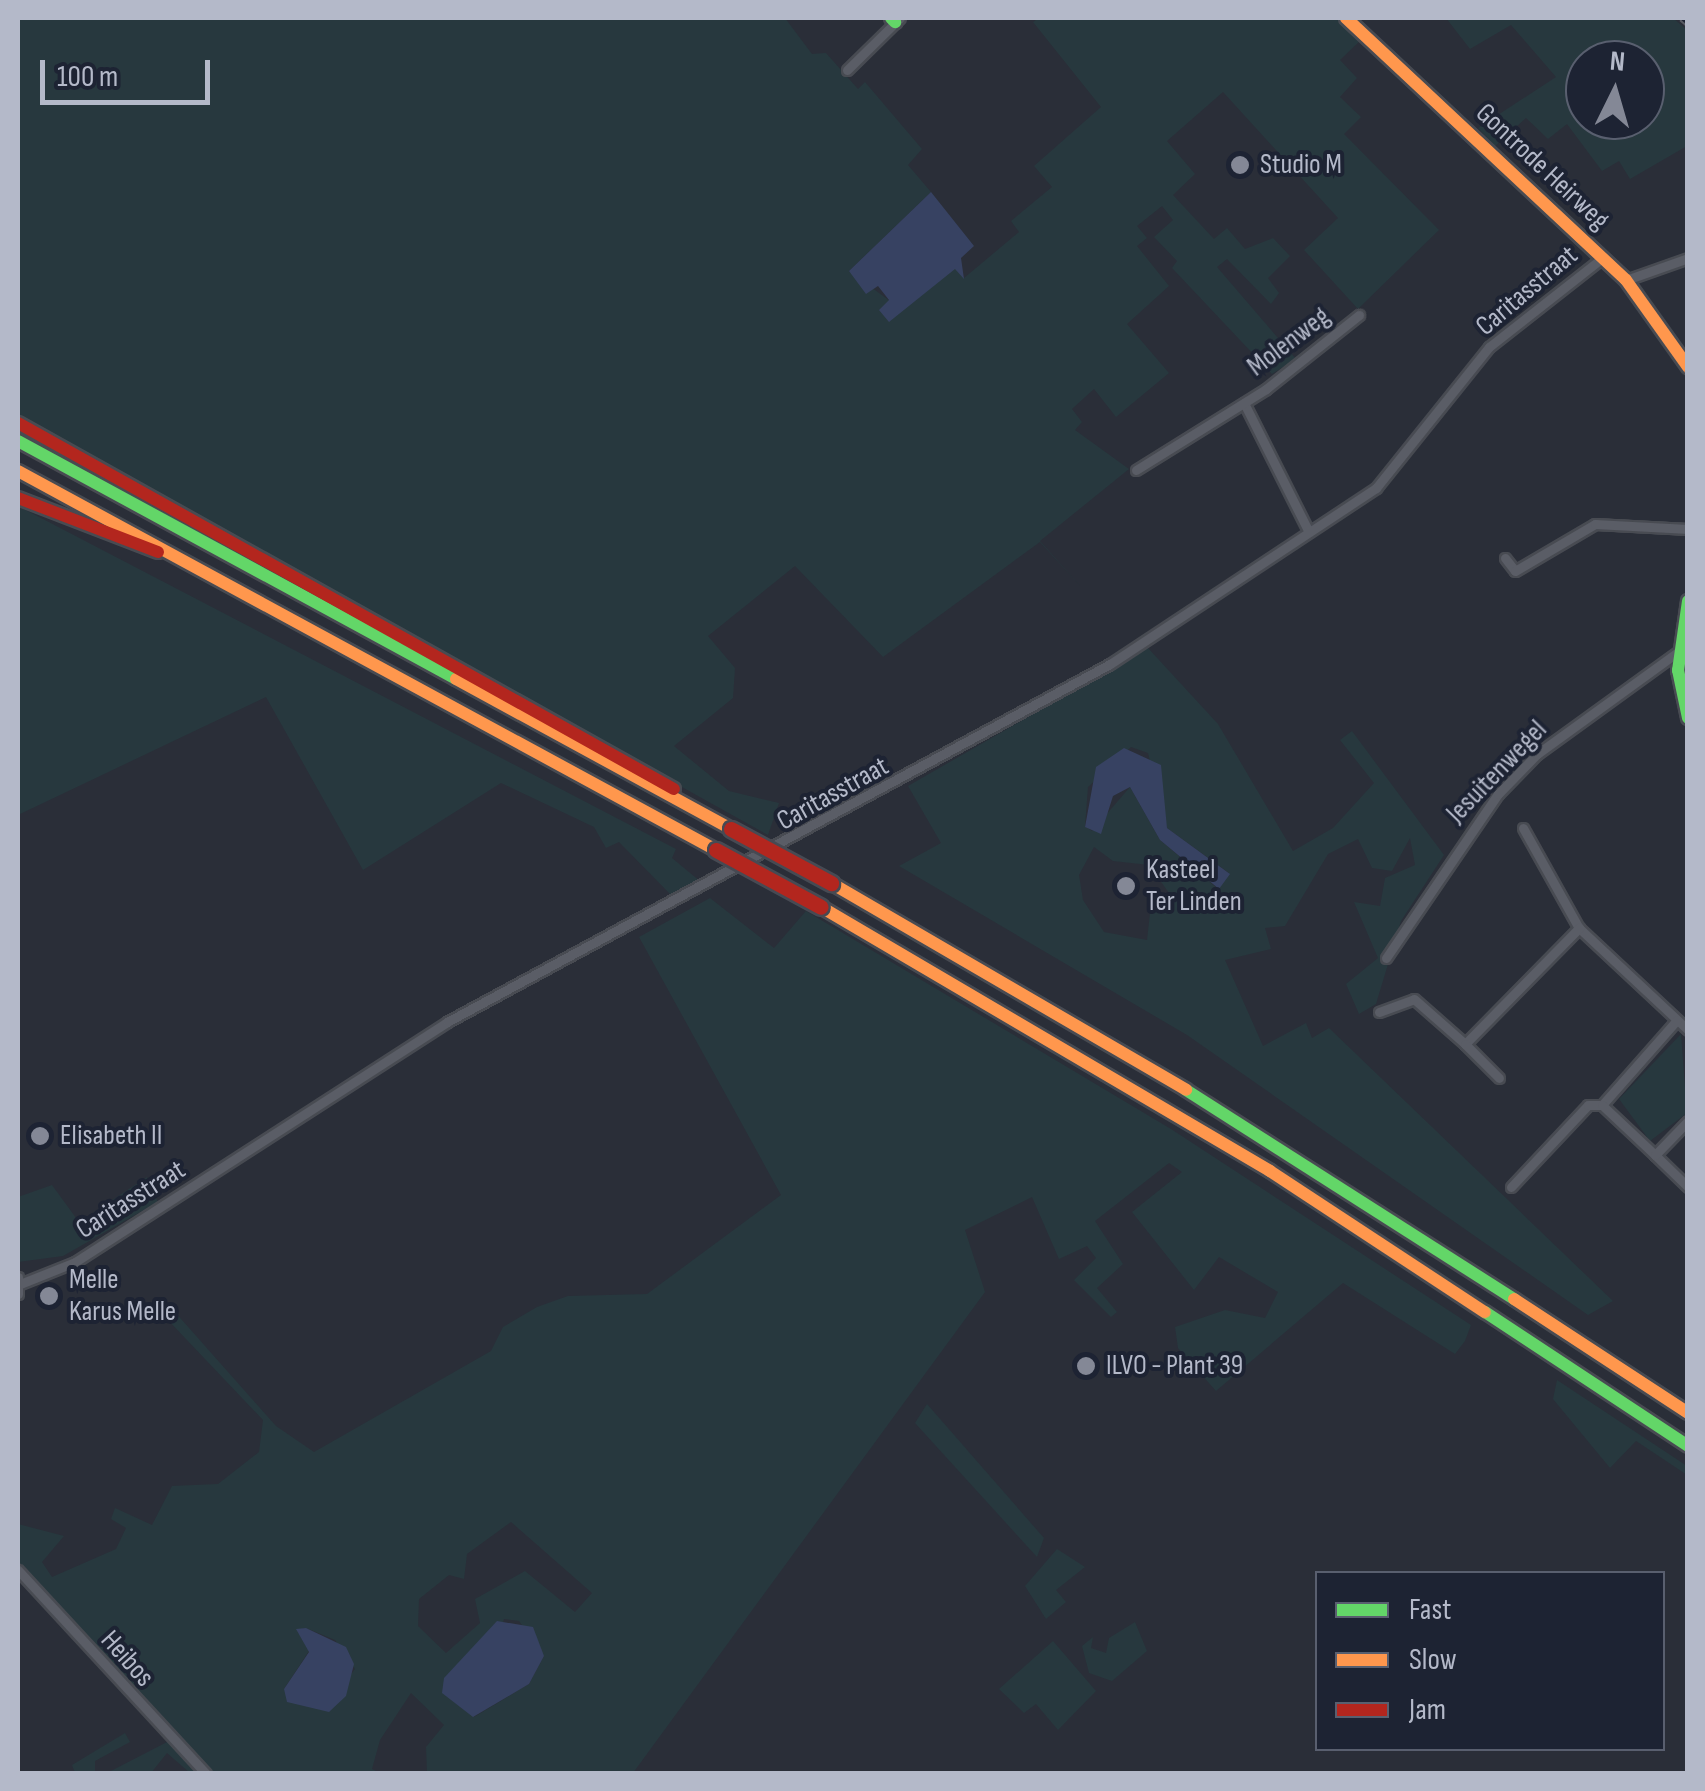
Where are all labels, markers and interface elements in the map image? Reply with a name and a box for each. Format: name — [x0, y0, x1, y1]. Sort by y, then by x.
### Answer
scale bar — [45, 40, 215, 102]
north arrow — [1565, 40, 1665, 140]
text: N — [1609, 45, 1626, 79]
text: 100 m — [57, 59, 118, 95]
street label: Gontrode Heirweg — [1468, 97, 1616, 237]
place label: Studio M — [1260, 148, 1342, 182]
marker: Studio M — [1229, 154, 1251, 176]
street label: Caritasstraat — [1469, 239, 1585, 343]
street label: Molenweg — [1241, 300, 1337, 384]
street label: Jesuitenwegel — [1440, 714, 1554, 830]
street label: Caritasstraat — [771, 750, 895, 838]
place label: Kasteel Ter Linden — [1146, 853, 1242, 919]
marker: Kasteel Ter Linden — [1115, 875, 1137, 897]
place label: Elisabeth II — [60, 1119, 162, 1153]
marker: Elisabeth II — [29, 1125, 51, 1147]
street label: Caritasstraat — [70, 1153, 192, 1247]
place label: Melle Karus Melle — [69, 1263, 176, 1329]
marker: Melle Karus Melle — [38, 1285, 60, 1307]
place label: ILVO - Plant 39 — [1106, 1349, 1243, 1383]
marker: ILVO - Plant 39 — [1075, 1355, 1097, 1377]
legend — [1315, 1571, 1665, 1751]
text: Fast — [1409, 1592, 1451, 1628]
street label: Heibos — [93, 1624, 161, 1694]
text: Slow — [1409, 1642, 1457, 1678]
text: Jam — [1409, 1692, 1446, 1728]

